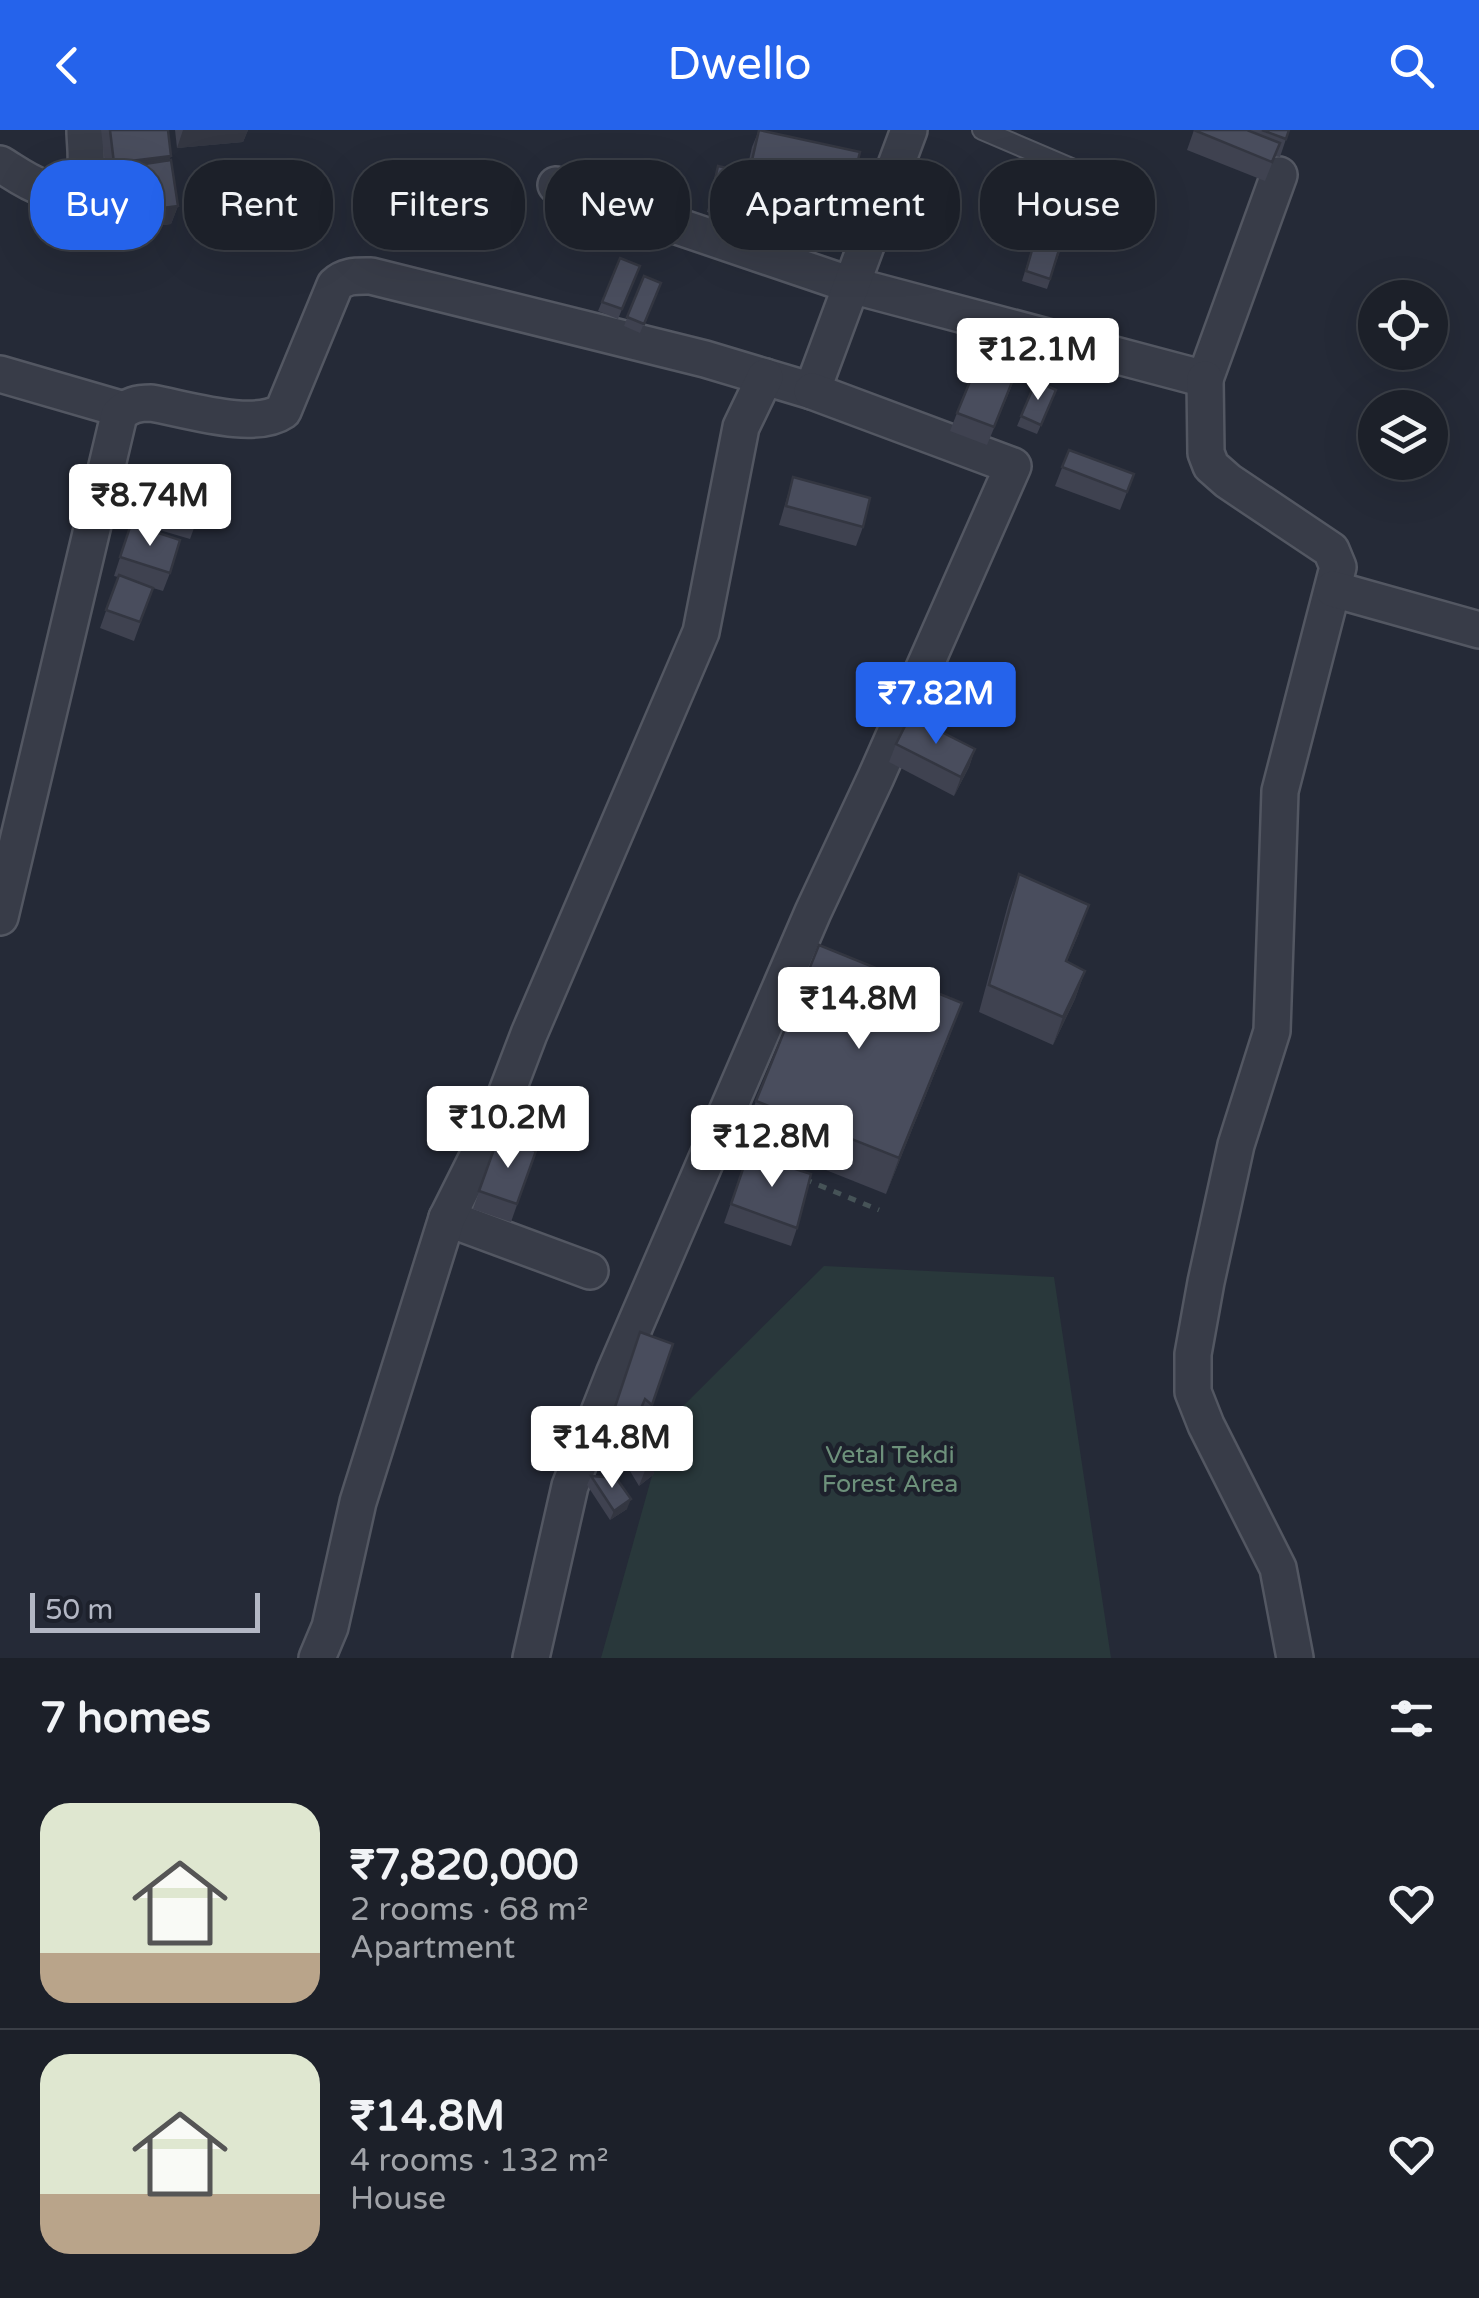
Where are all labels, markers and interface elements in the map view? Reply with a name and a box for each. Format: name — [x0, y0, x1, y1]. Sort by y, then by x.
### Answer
icon: back — [40, 38, 95, 93]
text: Dwello — [667, 38, 812, 92]
icon: search — [1384, 38, 1439, 93]
chip: Buy — [30, 160, 164, 250]
chip: Rent — [184, 160, 333, 250]
chip: Filters — [353, 160, 525, 250]
chip: New — [545, 160, 690, 250]
chip: Apartment — [710, 160, 960, 250]
chip: House — [980, 160, 1155, 250]
map controls — [1358, 280, 1448, 480]
button: locate — [1358, 280, 1448, 370]
pin: ₹12.1M — [957, 318, 1119, 403]
text: ₹12.1M — [979, 331, 1097, 369]
button: layers — [1358, 390, 1448, 480]
pin: ₹8.74M — [69, 464, 231, 549]
text: ₹8.74M — [91, 477, 209, 515]
pin: ₹7.82M — [855, 662, 1017, 747]
text: ₹7.82M — [878, 675, 994, 713]
pin: ₹14.8M — [778, 967, 940, 1052]
text: ₹14.8M — [800, 980, 918, 1018]
pin: ₹10.2M — [427, 1086, 589, 1171]
text: ₹10.2M — [449, 1099, 567, 1137]
pin: ₹12.8M — [691, 1105, 853, 1190]
text: ₹12.8M — [713, 1118, 831, 1156]
pin: ₹14.8M — [531, 1406, 693, 1491]
text: ₹14.8M — [553, 1419, 671, 1457]
park label: Vetal Tekdi Forest Area — [822, 1440, 958, 1499]
scale bar — [30, 1588, 260, 1632]
text: 50 m — [45, 1593, 113, 1627]
icon: filters — [1384, 1691, 1439, 1746]
text: 7 homes — [40, 1693, 211, 1744]
text: ₹7,820,000 — [350, 1840, 579, 1891]
icon: home — [120, 1843, 240, 1963]
icon: heart — [1384, 1876, 1439, 1931]
text: 2 rooms · 68 m² — [350, 1891, 589, 1929]
text: Apartment — [350, 1929, 515, 1967]
text: ₹14.8M — [350, 2091, 505, 2142]
icon: home — [120, 2094, 240, 2214]
icon: heart — [1384, 2127, 1439, 2182]
text: 4 rooms · 132 m² — [350, 2142, 609, 2180]
text: House — [350, 2180, 446, 2218]

